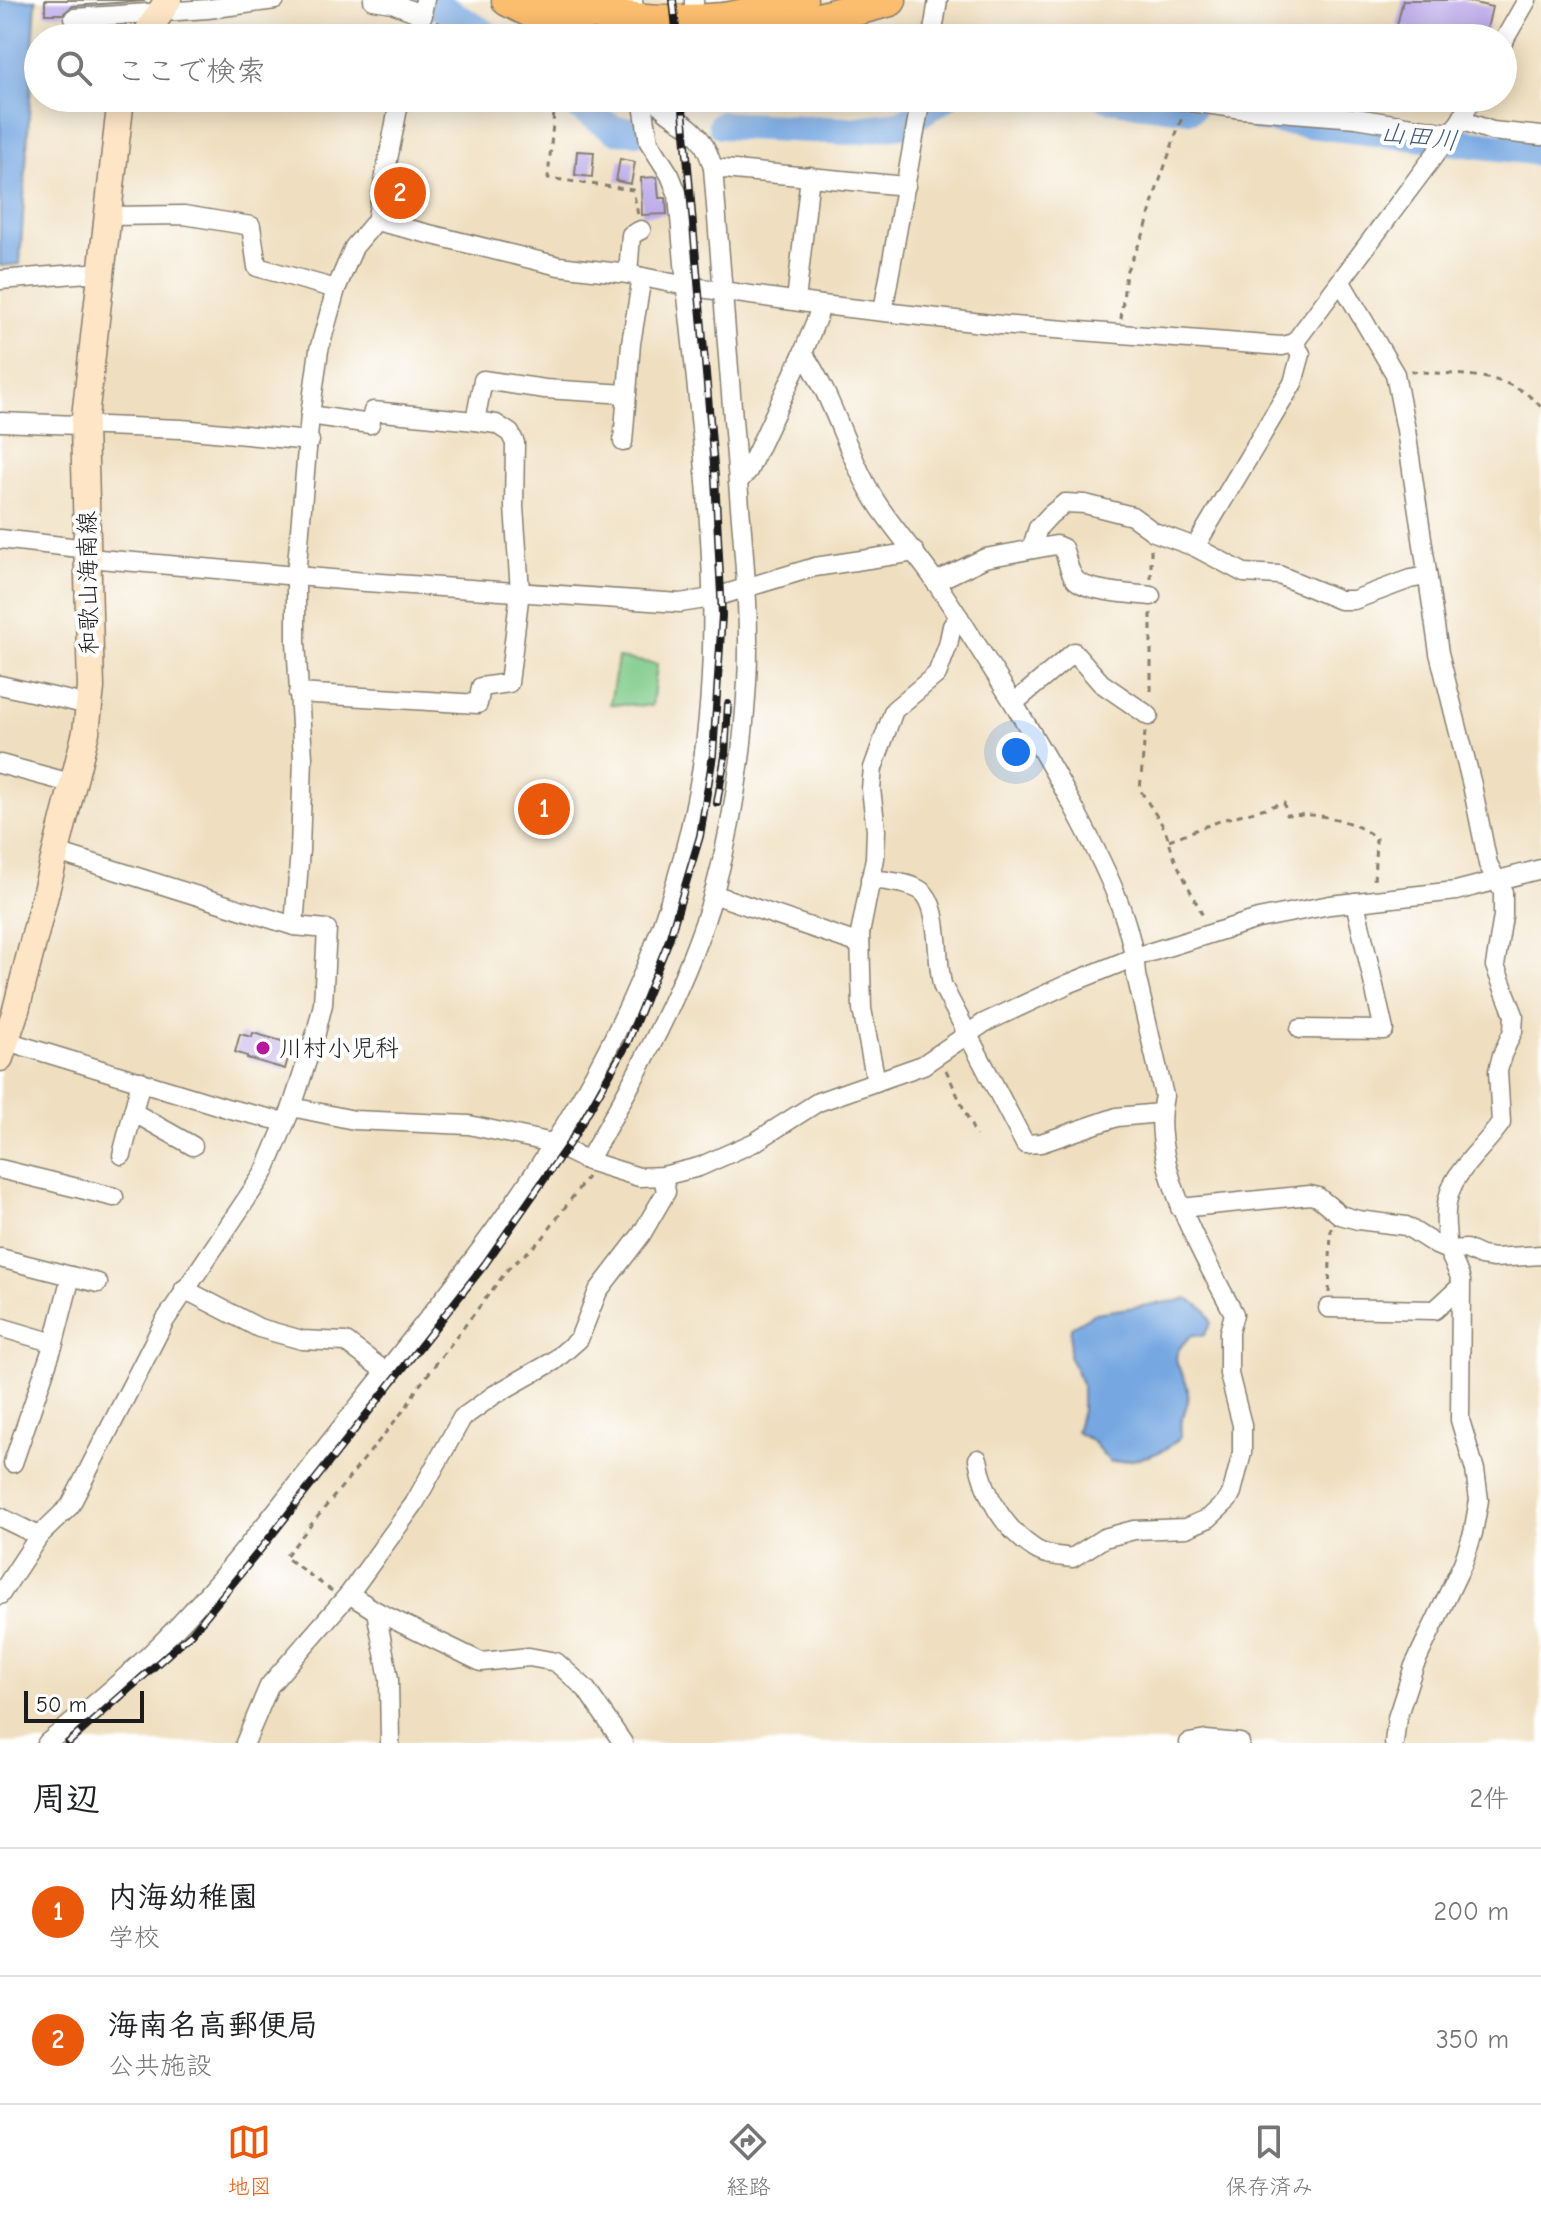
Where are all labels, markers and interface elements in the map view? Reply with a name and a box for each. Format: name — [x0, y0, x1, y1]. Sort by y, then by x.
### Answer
search box — [24, 24, 1517, 112]
icon: search — [52, 46, 96, 90]
text: ここで検索 — [116, 54, 266, 89]
water label: 山田川 — [1378, 117, 1460, 157]
pin: 2 — [374, 163, 426, 223]
street label: 和歌山海南線 — [73, 511, 103, 655]
your location — [996, 732, 1036, 772]
pin: 1 — [518, 779, 570, 839]
place label: 川村小児科 — [279, 1034, 399, 1062]
marker: 川村小児科 — [254, 1039, 272, 1057]
scale bar — [24, 1687, 144, 1723]
text: 50 m — [36, 1692, 87, 1718]
text: 周辺 — [32, 1779, 100, 1819]
text: 2件 — [1469, 1784, 1509, 1814]
text: 内海幼稚園 — [108, 1880, 258, 1915]
text: 1 — [53, 1897, 63, 1927]
text: 200 m — [1434, 1897, 1509, 1927]
text: 学校 — [108, 1923, 160, 1953]
text: 海南名高郵便局 — [108, 2008, 318, 2043]
text: 2 — [52, 2025, 64, 2055]
text: 350 m — [1436, 2025, 1509, 2055]
text: 公共施設 — [108, 2051, 212, 2081]
tab: 地図 — [227, 2120, 272, 2200]
tab: 経路 — [726, 2120, 771, 2200]
tab: 保存済み — [1225, 2120, 1314, 2200]

